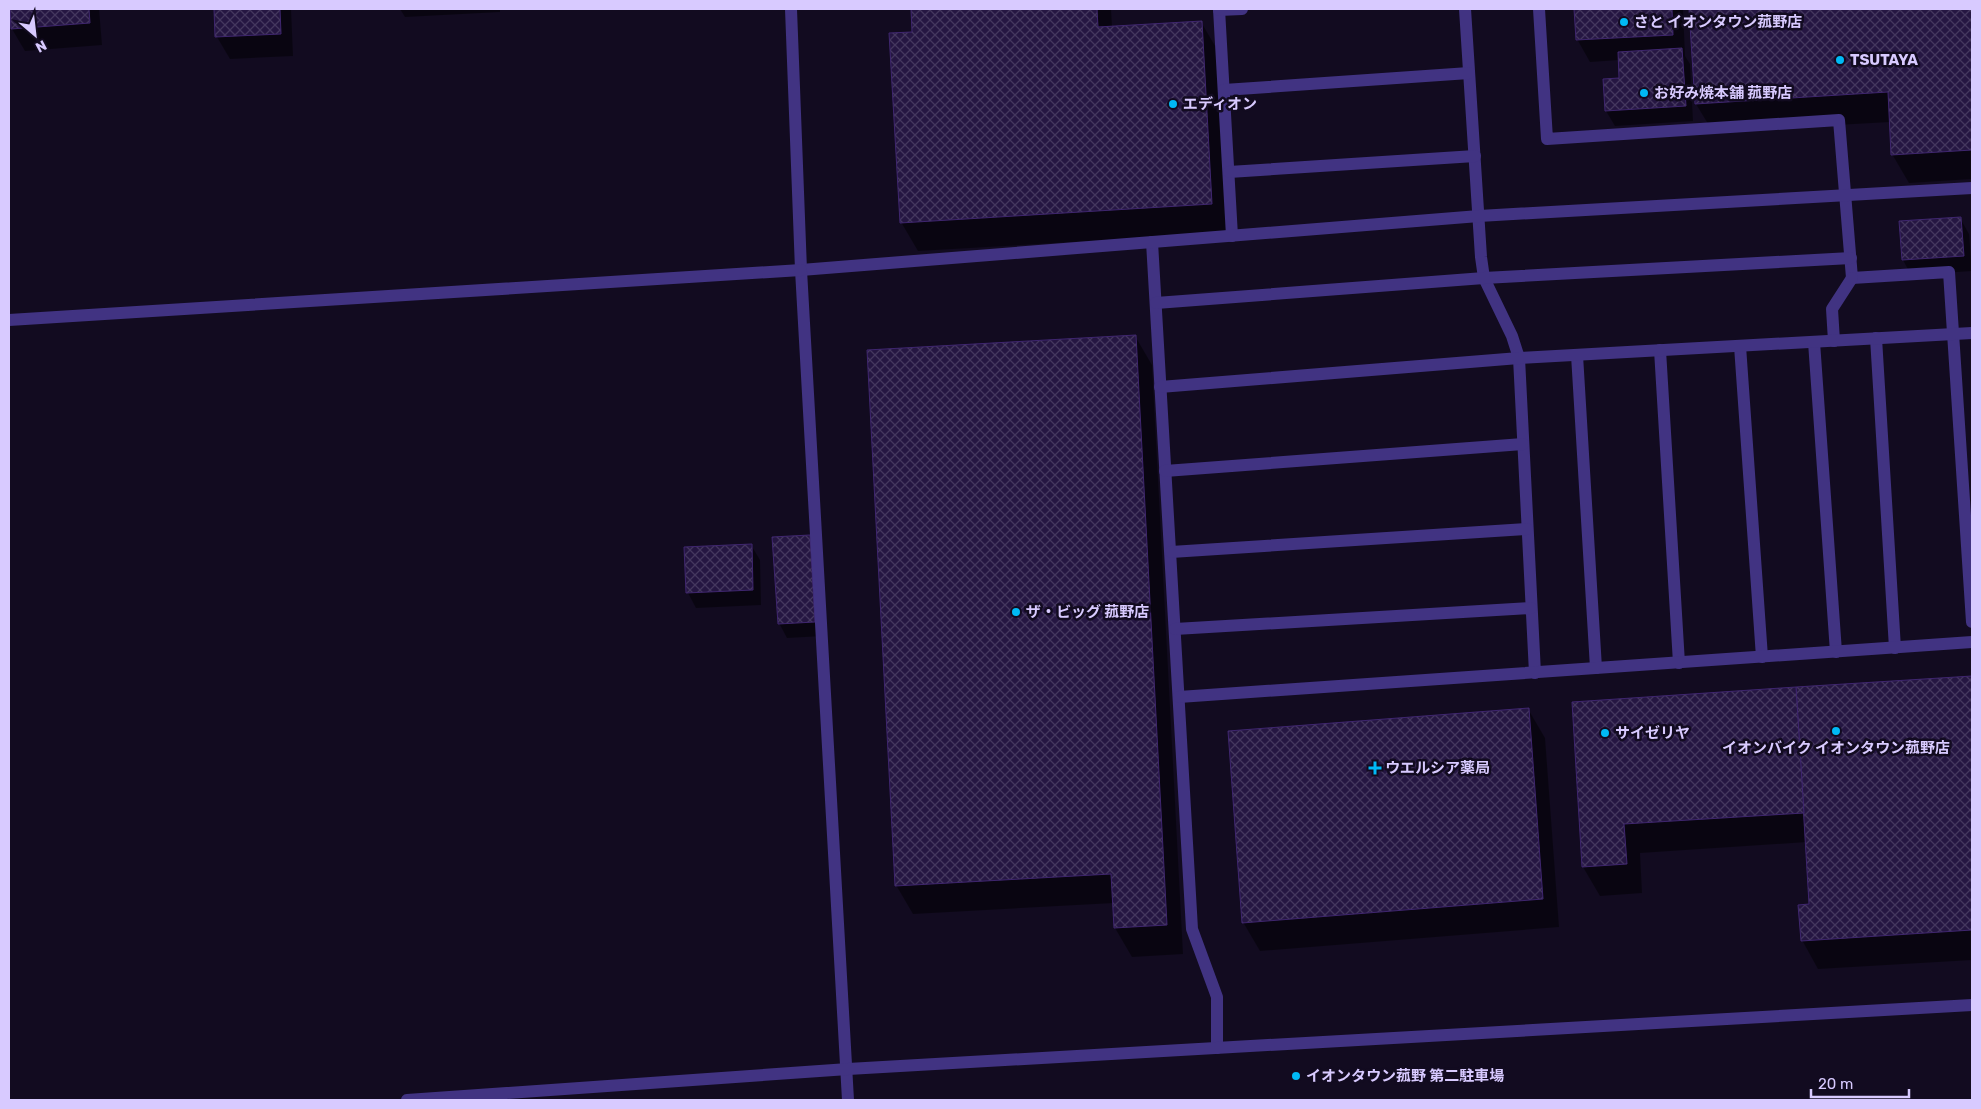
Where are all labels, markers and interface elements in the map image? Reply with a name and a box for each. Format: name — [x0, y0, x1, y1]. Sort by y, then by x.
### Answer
north arrow — [10, 10, 60, 60]
place label: さと イオンタウン菰野店 — [1634, 13, 1802, 31]
marker: さと イオンタウン菰野店 — [1618, 16, 1630, 28]
text: N — [32, 36, 49, 56]
place label: TSUTAYA — [1850, 51, 1918, 69]
marker: TSUTAYA — [1834, 54, 1846, 66]
place label: お好み焼本舗 菰野店 — [1654, 84, 1792, 102]
marker: お好み焼本舗 菰野店 — [1638, 87, 1650, 99]
place label: エディオン — [1183, 95, 1257, 113]
marker: エディオン — [1167, 98, 1179, 110]
place label: ザ・ビッグ 菰野店 — [1026, 603, 1149, 621]
marker: ザ・ビッグ 菰野店 — [1010, 606, 1022, 618]
place label: サイゼリヤ — [1615, 724, 1690, 742]
marker: イオンバイク イオンタウン菰野店 — [1830, 725, 1842, 737]
marker: サイゼリヤ — [1599, 727, 1611, 739]
place label: イオンバイク イオンタウン菰野店 — [1722, 739, 1950, 757]
place label: ウエルシア薬局 — [1385, 759, 1490, 777]
marker: ウエルシア薬局 — [1369, 762, 1381, 774]
scale bar — [1811, 1066, 1908, 1098]
place label: イオンタウン菰野 第二駐車場 — [1306, 1067, 1504, 1085]
marker: イオンタウン菰野 第二駐車場 — [1290, 1070, 1302, 1082]
text: 20 m — [1818, 1075, 1853, 1093]

